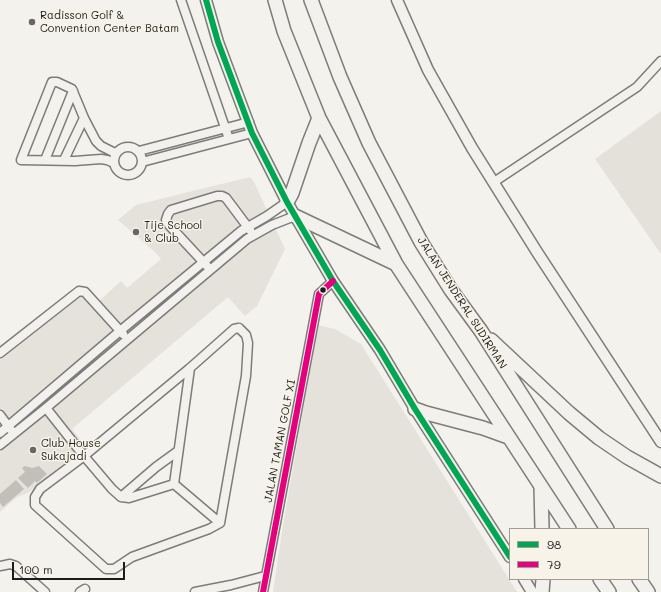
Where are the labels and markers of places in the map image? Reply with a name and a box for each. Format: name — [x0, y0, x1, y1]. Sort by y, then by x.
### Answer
place label: Radisson Golf & Convention Center Batam — [40, 9, 179, 35]
marker: Radisson Golf & Convention Center Batam — [27, 17, 37, 27]
place label: Tije School & Club — [144, 219, 202, 245]
marker: Tije School & Club — [131, 227, 141, 237]
unlabelled marker — [318, 285, 328, 295]
place label: Club House Sukajadi — [41, 437, 101, 463]
marker: Club House Sukajadi — [28, 445, 38, 455]

